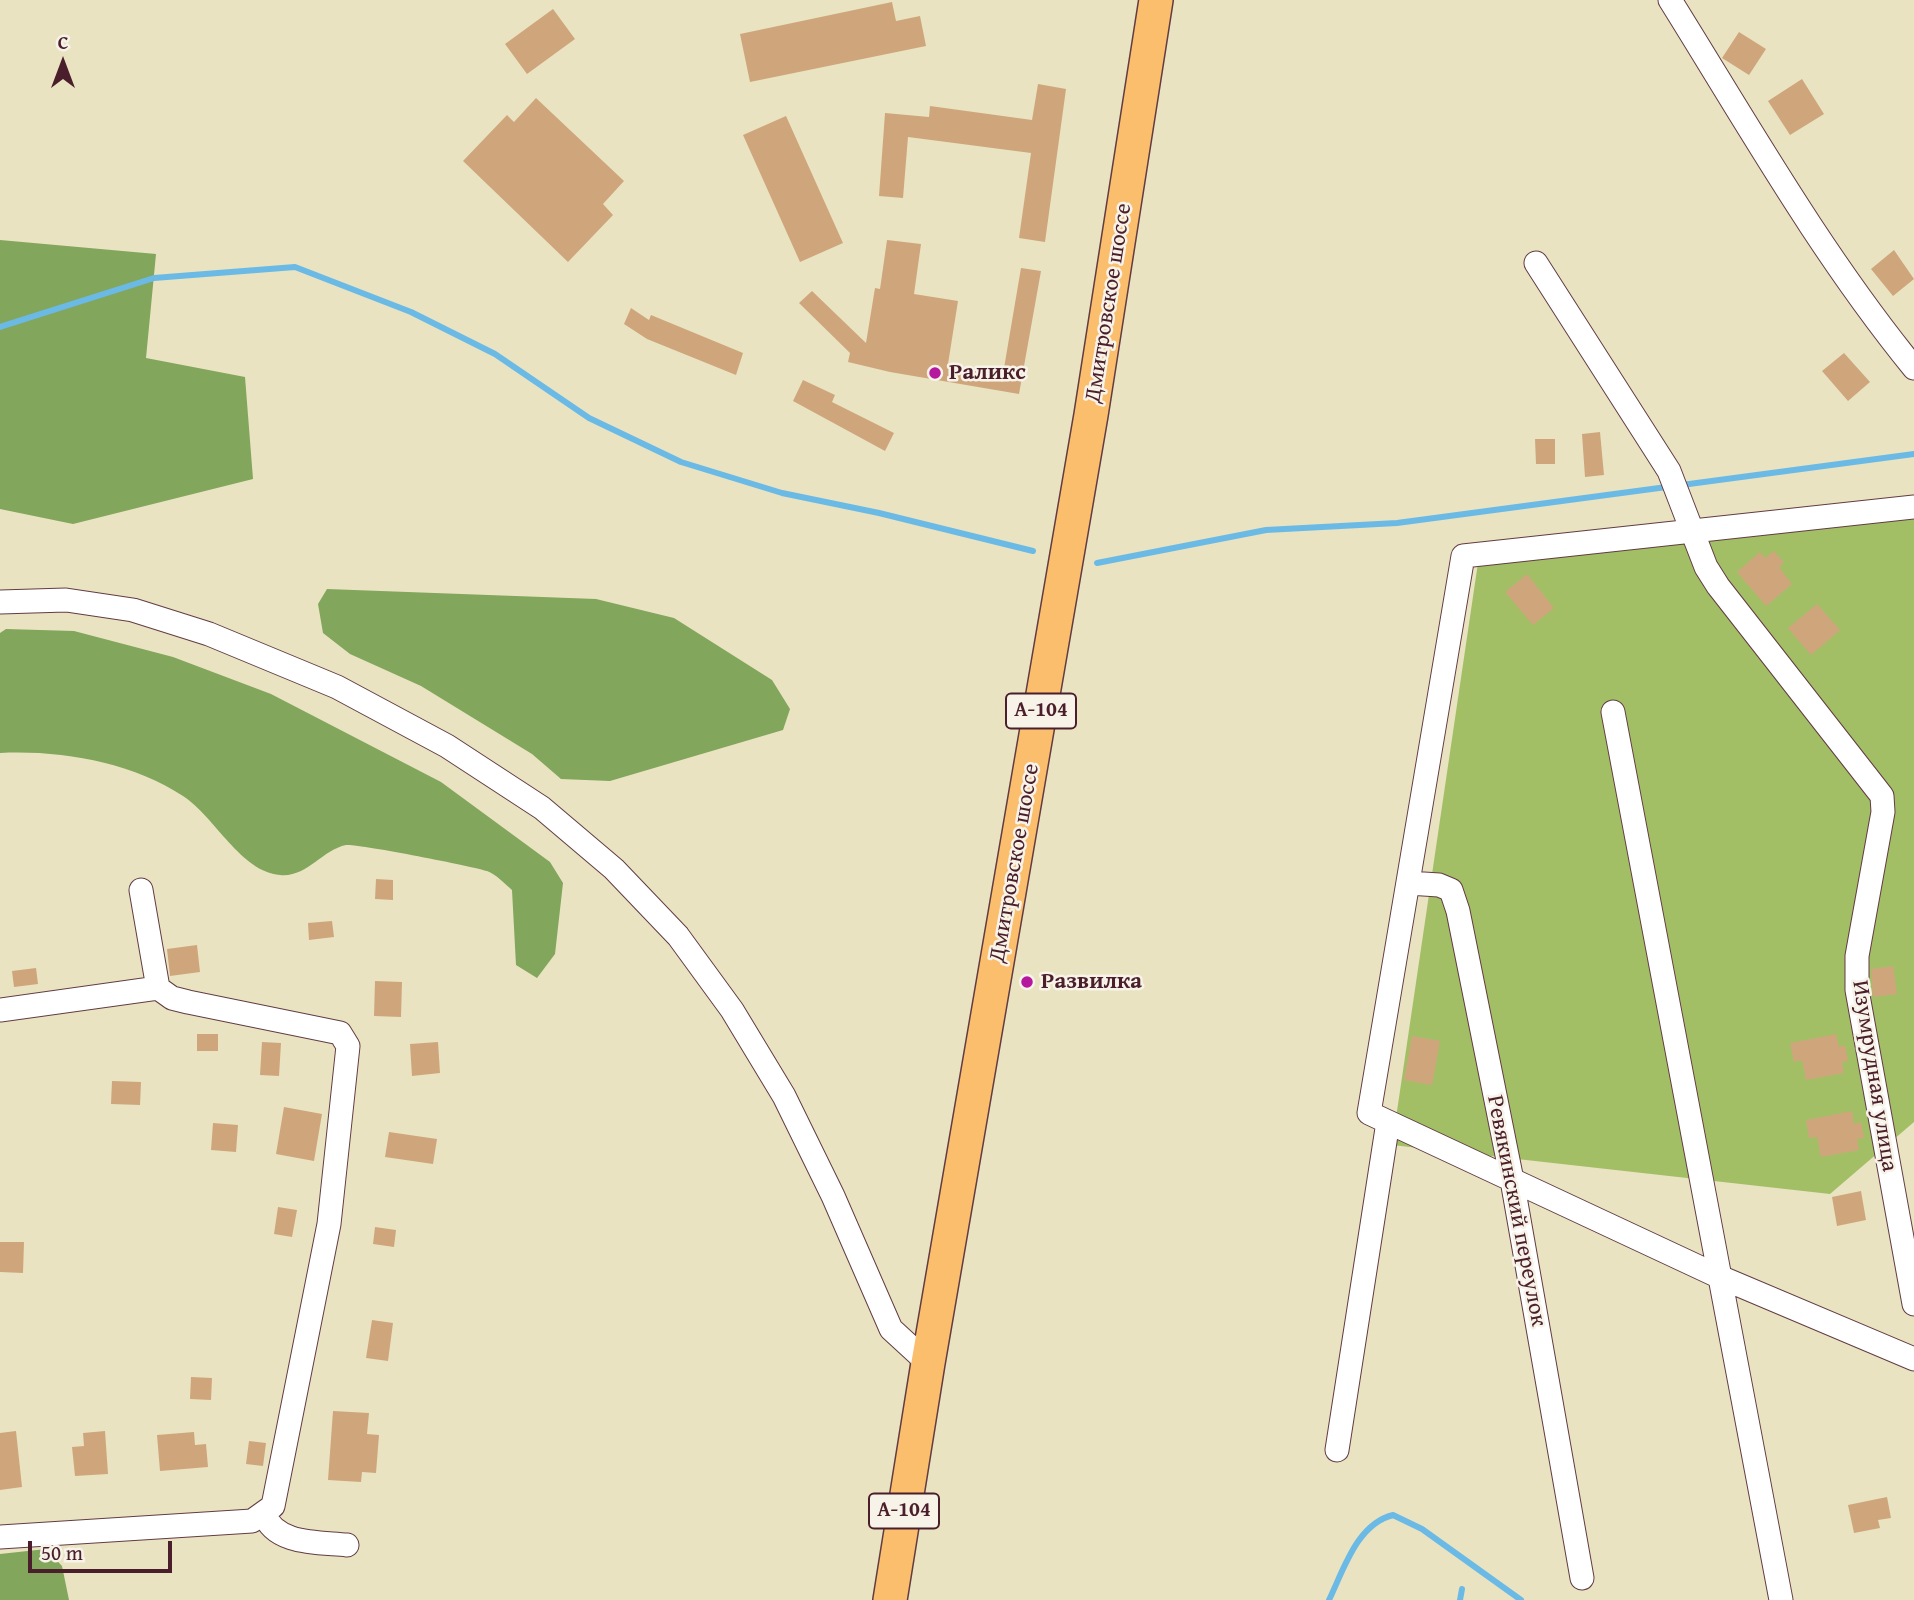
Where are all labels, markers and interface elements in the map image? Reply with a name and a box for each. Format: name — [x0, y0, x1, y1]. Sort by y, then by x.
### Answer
north arrow — [28, 28, 98, 98]
text: С — [58, 28, 68, 56]
street label: Дмитровское шоссе — [1080, 201, 1138, 405]
place label: Раликс — [949, 359, 1026, 387]
marker: Раликс — [927, 365, 943, 381]
road number: А-104 — [1006, 694, 1076, 728]
street label: Дмитровское шоссе — [984, 761, 1046, 965]
place label: Развилка — [1041, 968, 1142, 996]
marker: Развилка — [1019, 974, 1035, 990]
street label: Изумрудная улица — [1845, 978, 1903, 1174]
street label: Ревякинский переулок — [1480, 1093, 1552, 1329]
road number: А-104 — [869, 1494, 939, 1528]
scale bar — [32, 1526, 175, 1570]
text: 50 m — [41, 1537, 83, 1568]

